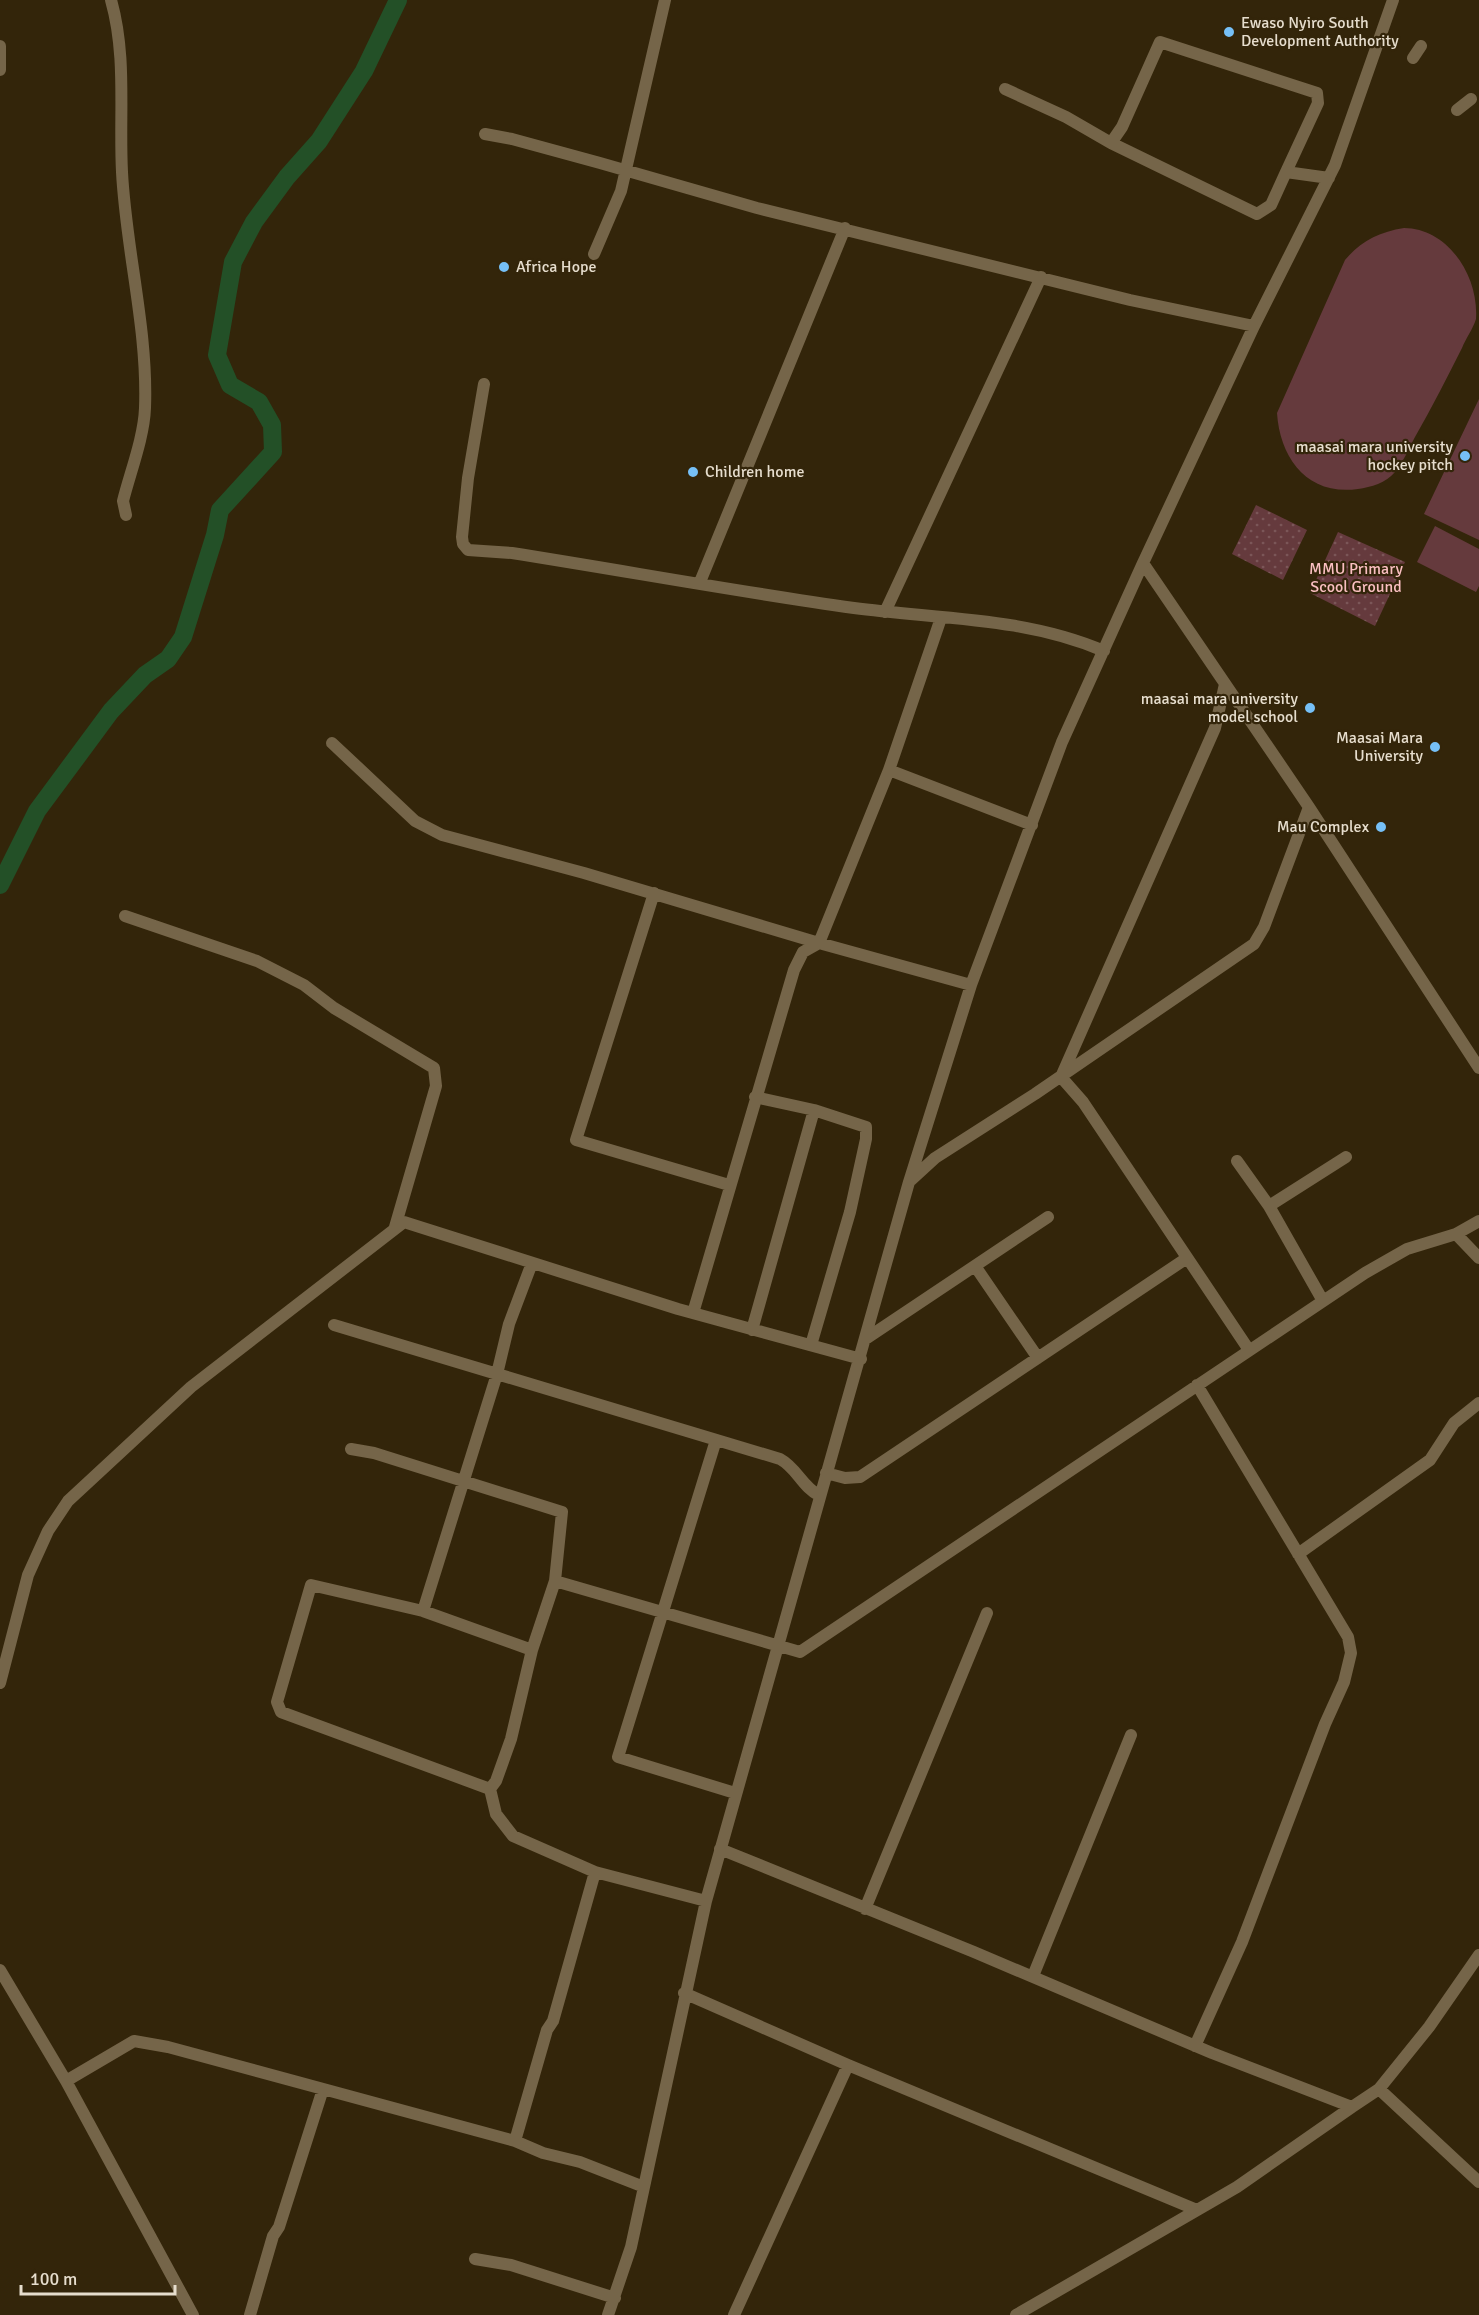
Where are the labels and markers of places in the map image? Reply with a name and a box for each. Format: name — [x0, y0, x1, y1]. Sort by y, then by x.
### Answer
place label: Ewaso Nyiro South Development Authority — [1241, 13, 1399, 51]
marker: Ewaso Nyiro South Development Authority — [1222, 25, 1236, 39]
place label: Africa Hope — [516, 257, 596, 277]
marker: Africa Hope — [497, 260, 511, 274]
place label: maasai mara university hockey pitch — [1296, 437, 1454, 475]
marker: maasai mara university hockey pitch — [1458, 449, 1472, 463]
place label: Children home — [705, 462, 804, 482]
marker: Children home — [686, 465, 700, 479]
place label: maasai mara university model school — [1141, 689, 1299, 727]
marker: maasai mara university model school — [1303, 701, 1317, 715]
place label: Maasai Mara University — [1336, 728, 1424, 766]
marker: Maasai Mara University — [1428, 740, 1442, 754]
place label: Mau Complex — [1277, 817, 1370, 837]
marker: Mau Complex — [1374, 820, 1388, 834]

